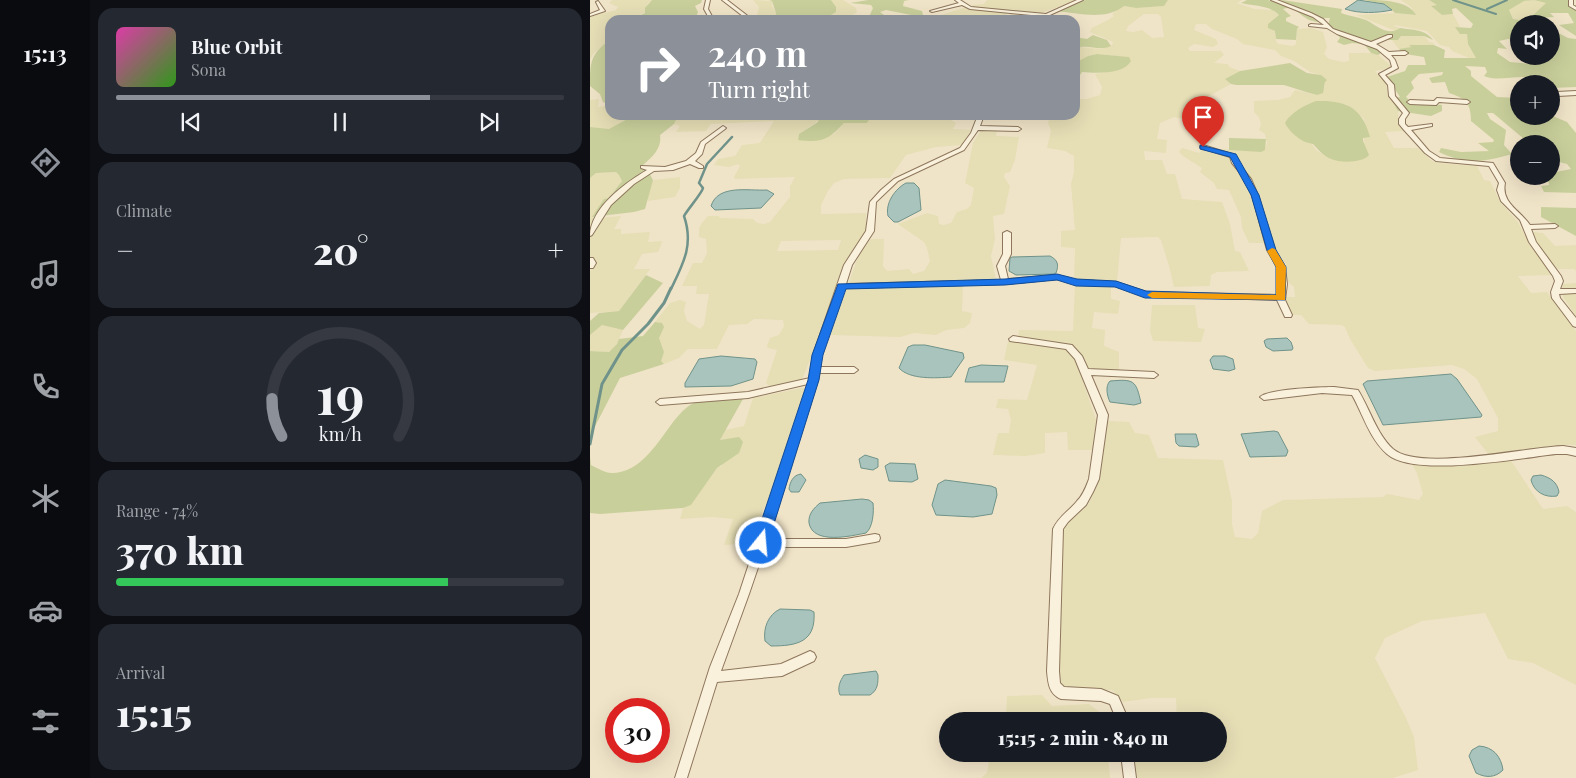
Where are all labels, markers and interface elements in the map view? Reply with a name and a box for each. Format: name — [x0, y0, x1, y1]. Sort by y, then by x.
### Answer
map controls — [1510, 15, 1560, 185]
button: sound — [1510, 15, 1560, 65]
text: 240 m — [708, 29, 807, 76]
text: Blue Orbit — [191, 33, 282, 59]
icon: right — [625, 35, 690, 100]
text: 15:13 — [23, 38, 67, 68]
text: Sona — [191, 59, 226, 80]
text: Turn right — [708, 74, 810, 104]
button: + — [1510, 75, 1560, 125]
pin — [1182, 96, 1224, 147]
icon: arrive — [1189, 103, 1217, 131]
icon: previous — [177, 108, 205, 136]
icon: pause — [326, 108, 354, 136]
icon: next — [475, 108, 503, 136]
button: − — [1510, 135, 1560, 185]
icon: directions — [28, 145, 63, 180]
text: Climate — [116, 200, 172, 221]
text: 20° — [313, 224, 369, 275]
text: − — [116, 231, 134, 268]
text: + — [548, 231, 564, 268]
icon: music — [28, 257, 63, 292]
text: 19 — [316, 359, 364, 428]
icon: phone — [28, 369, 63, 404]
text: km/h — [319, 422, 362, 445]
icon: climate — [28, 481, 63, 516]
text: Range · 74% — [116, 500, 198, 521]
position arrow — [734, 516, 786, 568]
text: 370 km — [116, 524, 244, 575]
icon: car — [28, 593, 63, 628]
text: Arrival — [116, 662, 165, 683]
text: 15:15 — [116, 686, 192, 737]
speed limit sign: 30 — [605, 698, 670, 763]
icon: filters — [28, 704, 63, 739]
text: 15:15 · 2 min · 840 m — [998, 724, 1168, 750]

